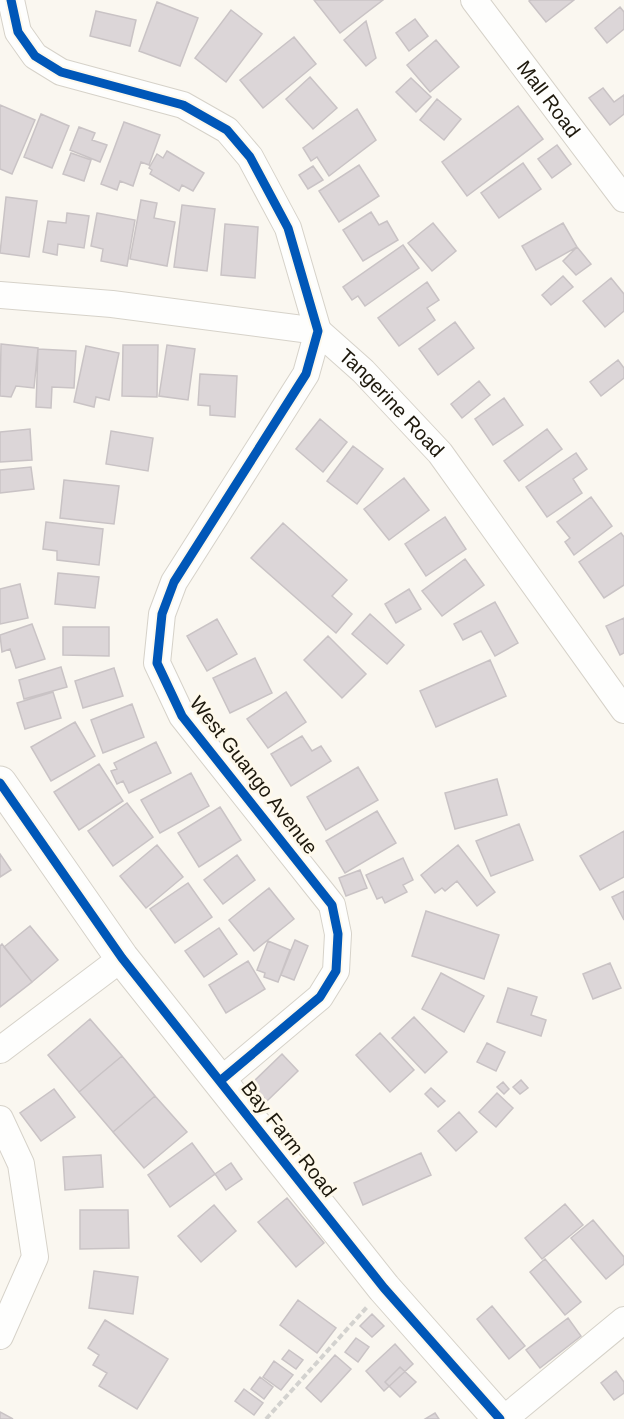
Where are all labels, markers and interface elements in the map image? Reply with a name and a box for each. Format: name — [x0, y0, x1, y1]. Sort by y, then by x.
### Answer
street label: Mall Road — [513, 56, 585, 142]
street label: Tangerine Road — [335, 344, 449, 461]
street label: West Guango Avenue — [186, 692, 322, 858]
street label: Bay Farm Road — [237, 1077, 341, 1201]

